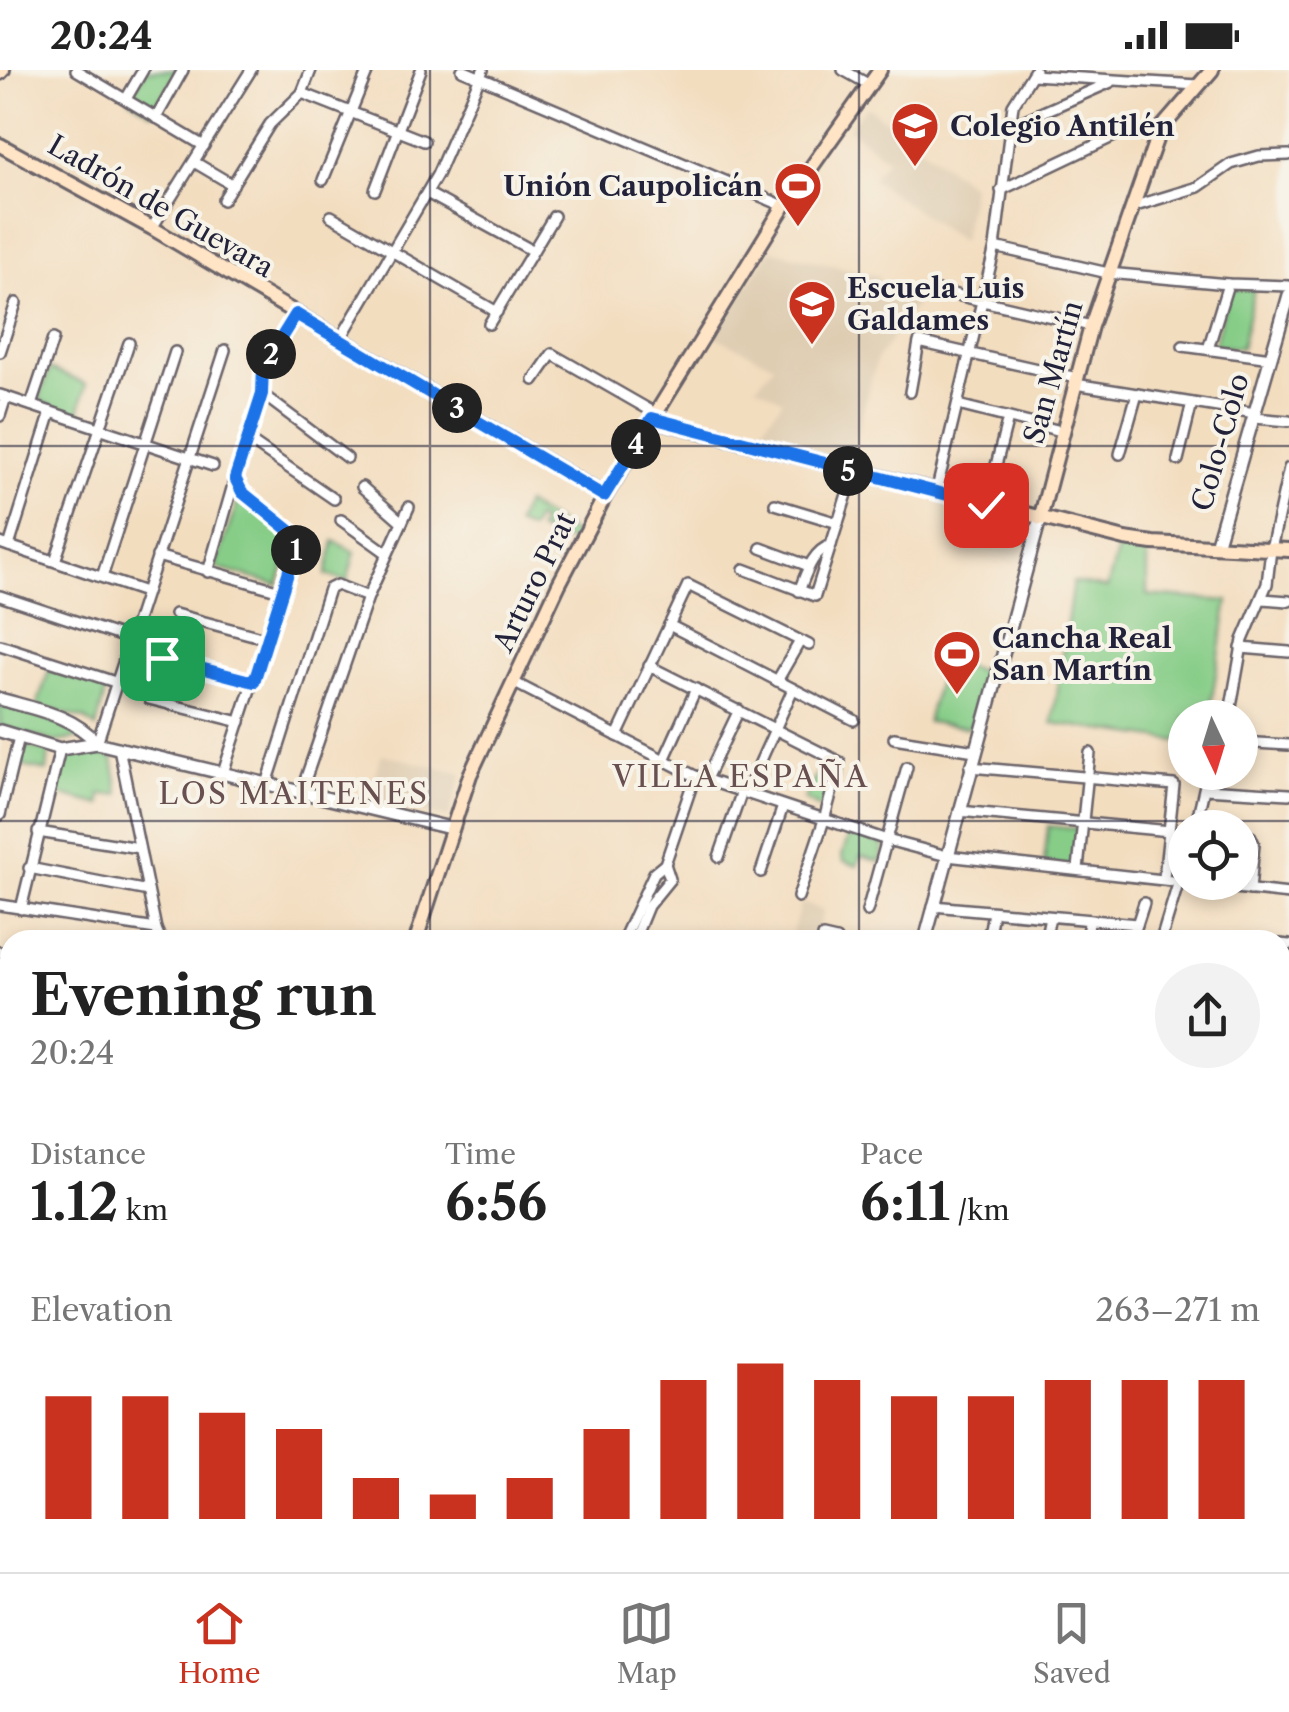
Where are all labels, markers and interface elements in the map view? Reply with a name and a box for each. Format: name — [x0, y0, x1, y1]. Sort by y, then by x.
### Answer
text: 20:24 — [50, 12, 153, 59]
school or university icon: Colegio Antilén — [889, 100, 941, 168]
place label: Colegio Antilén — [950, 109, 1175, 143]
street label: Ladrón de Guevara — [42, 128, 280, 284]
sports icon: Unión Caupolicán — [772, 160, 824, 228]
place label: Unión Caupolicán — [503, 169, 763, 203]
place label: Escuela Luis Galdames — [847, 271, 1025, 337]
school or university icon: Escuela Luis Galdames — [786, 278, 838, 346]
street label: San Martín — [1016, 297, 1090, 447]
pin: 2 — [246, 329, 296, 379]
text: 2 — [263, 337, 279, 371]
street label: Colo-Colo — [1184, 369, 1256, 515]
pin: 3 — [432, 383, 482, 433]
text: 3 — [449, 391, 465, 425]
pin: 4 — [611, 419, 661, 469]
text: 4 — [628, 427, 644, 461]
pin: 5 — [823, 446, 873, 496]
text: 5 — [840, 454, 856, 488]
pin — [944, 463, 1029, 548]
icon: check — [959, 478, 1014, 533]
street label: Arturo Prat — [485, 507, 582, 658]
pin: 1 — [271, 525, 321, 575]
text: 1 — [290, 533, 302, 567]
pin — [120, 616, 205, 701]
place label: Cancha Real San Martín — [992, 621, 1172, 687]
sports icon: Cancha Real San Martín — [931, 628, 983, 696]
icon: arrive — [135, 631, 190, 686]
north arrow — [1168, 700, 1258, 790]
map controls — [1168, 700, 1258, 900]
district label: VILLA ESPAÑA — [611, 758, 870, 795]
district label: LOS MAITENES — [159, 775, 429, 812]
button: locate — [1168, 810, 1258, 900]
text: Evening run — [30, 962, 377, 1029]
button: share — [1155, 963, 1260, 1068]
text: 20:24 — [30, 1033, 115, 1072]
text: Distance — [30, 1137, 146, 1171]
text: Time — [445, 1137, 516, 1171]
text: Pace — [860, 1137, 923, 1171]
text: 1.12 — [30, 1171, 118, 1233]
text: 6:56 — [445, 1171, 547, 1233]
text: 6:11 — [860, 1171, 950, 1233]
text: km — [118, 1193, 168, 1227]
text: /km — [950, 1193, 1010, 1227]
text: Elevation — [30, 1290, 173, 1329]
text: 263–271 m — [1096, 1290, 1260, 1329]
tab: Home — [178, 1596, 260, 1690]
tab: Map — [617, 1596, 677, 1690]
tab: Saved — [1033, 1596, 1111, 1690]

